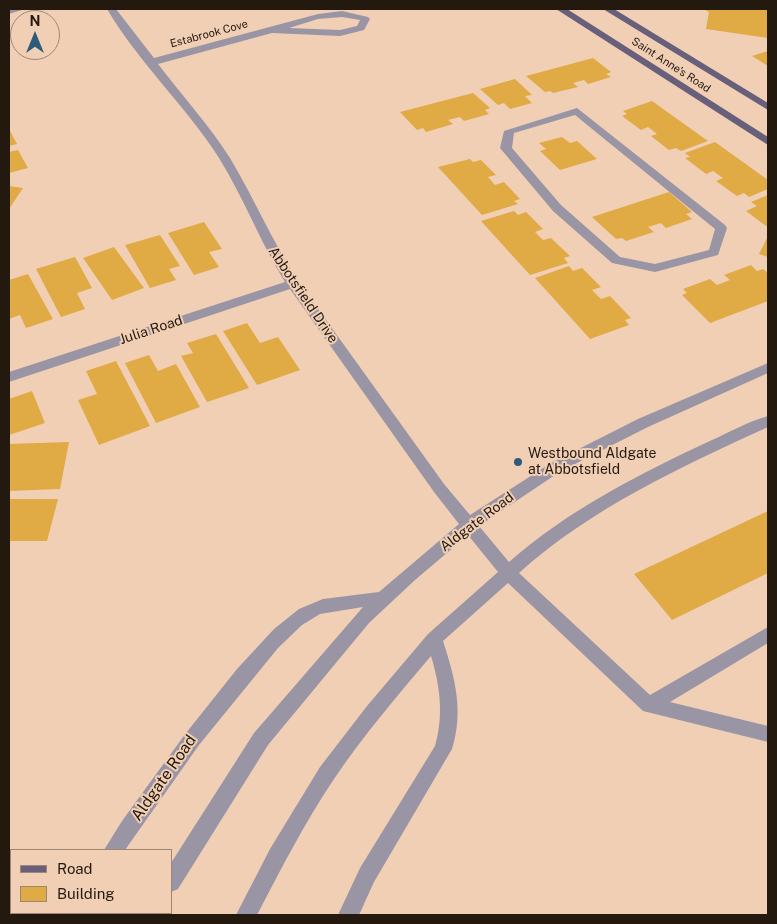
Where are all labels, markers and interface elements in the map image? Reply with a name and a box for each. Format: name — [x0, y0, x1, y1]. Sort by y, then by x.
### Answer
north arrow — [10, 10, 60, 60]
text: N — [30, 13, 40, 29]
street label: Estabrook Cove — [169, 17, 249, 51]
street label: Saint Anne's Road — [629, 35, 713, 95]
street label: Abbotsfield Drive — [265, 244, 341, 346]
street label: Julia Road — [117, 312, 185, 348]
place label: Westbound Aldgate at Abbotsfield — [528, 446, 657, 478]
marker: Westbound Aldgate at Abbotsfield — [512, 456, 524, 468]
street label: Aldgate Road — [437, 489, 517, 555]
street label: Aldgate Road — [127, 731, 201, 825]
legend — [10, 849, 172, 914]
text: Road — [57, 860, 93, 877]
text: Building — [57, 885, 115, 902]

